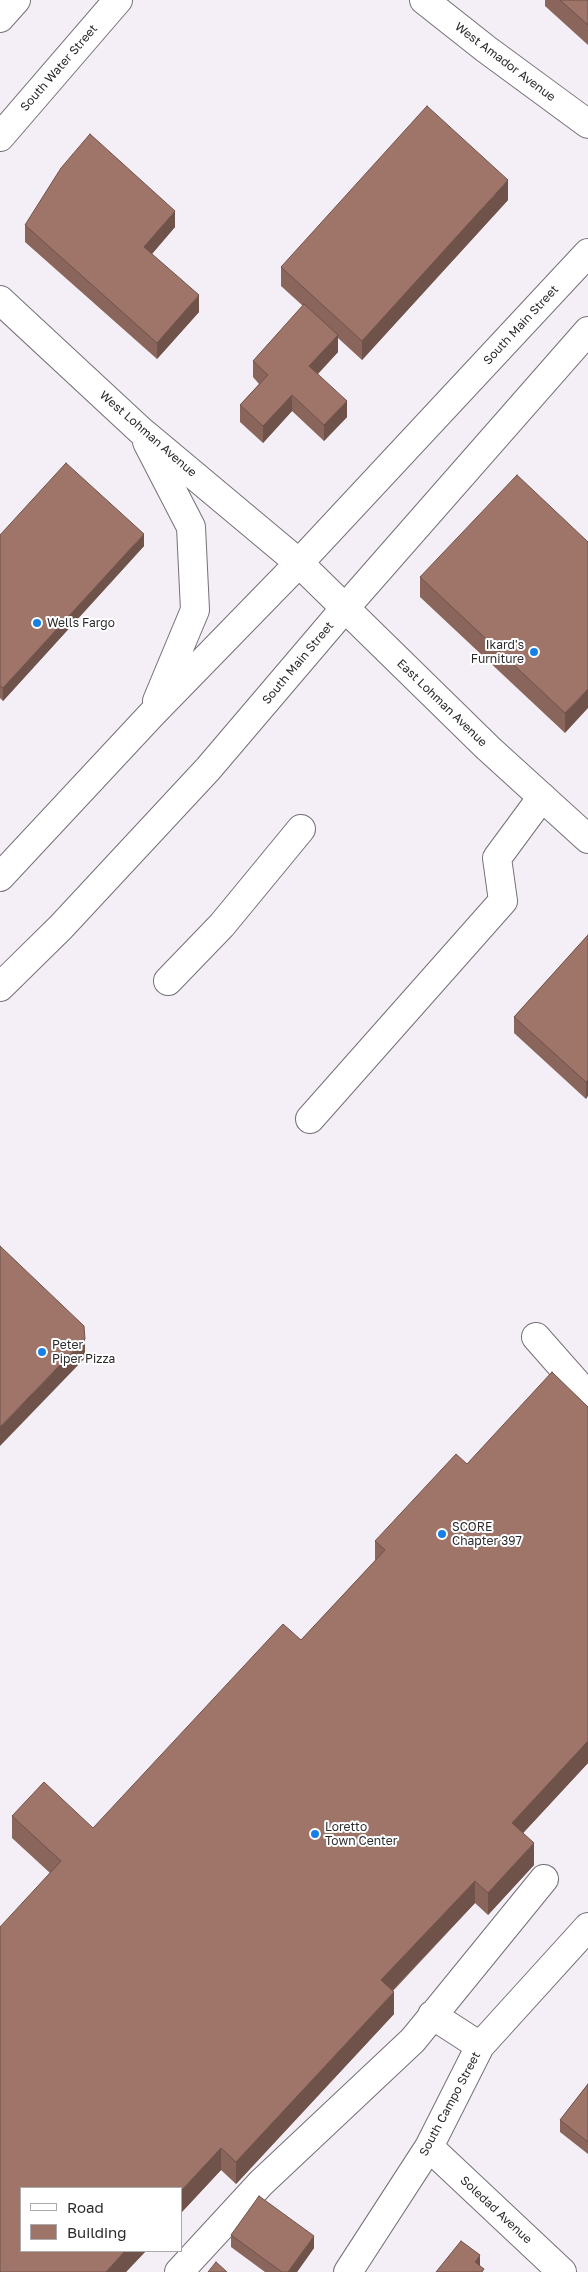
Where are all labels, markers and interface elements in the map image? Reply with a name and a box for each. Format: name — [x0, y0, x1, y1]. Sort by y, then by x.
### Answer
street label: West Amador Avenue — [452, 19, 558, 105]
street label: South Water Street — [17, 22, 101, 114]
street label: South Main Street — [480, 282, 562, 368]
street label: West Lohman Avenue — [97, 388, 199, 480]
place label: Wells Fargo — [47, 616, 115, 630]
marker: Wells Fargo — [31, 617, 43, 629]
street label: South Main Street — [259, 619, 337, 707]
place label: Ikard's Furniture — [471, 638, 524, 666]
marker: Ikard's Furniture — [528, 646, 540, 658]
street label: East Lohman Avenue — [394, 656, 490, 750]
place label: Peter Piper Pizza — [52, 1338, 115, 1366]
marker: Peter Piper Pizza — [36, 1346, 48, 1358]
place label: SCORE Chapter 397 — [452, 1520, 522, 1548]
marker: SCORE Chapter 397 — [436, 1528, 448, 1540]
place label: Loretto Town Center — [325, 1820, 397, 1848]
marker: Loretto Town Center — [309, 1828, 321, 1840]
street label: South Campo Street — [416, 2049, 484, 2159]
street label: Soledad Avenue — [457, 2173, 535, 2247]
legend — [20, 2187, 182, 2252]
text: Road — [67, 2198, 104, 2216]
text: Building — [67, 2223, 127, 2241]

